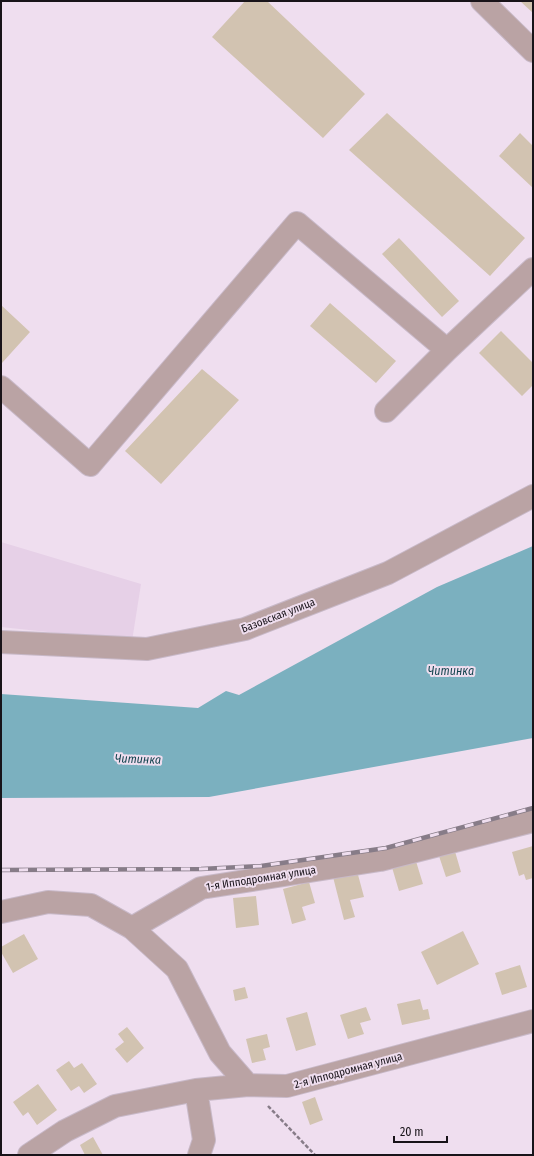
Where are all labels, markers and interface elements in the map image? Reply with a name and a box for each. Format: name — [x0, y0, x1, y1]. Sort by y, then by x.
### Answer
street label: Базовская улица — [239, 595, 317, 636]
water label: Читинка — [428, 664, 474, 678]
water label: Читинка — [115, 751, 161, 767]
street label: 1-я Ипподромная улица — [205, 863, 317, 894]
street label: 2-я Ипподромная улица — [293, 1050, 404, 1091]
scale bar — [394, 1118, 447, 1144]
text: 20 m — [400, 1125, 424, 1139]

